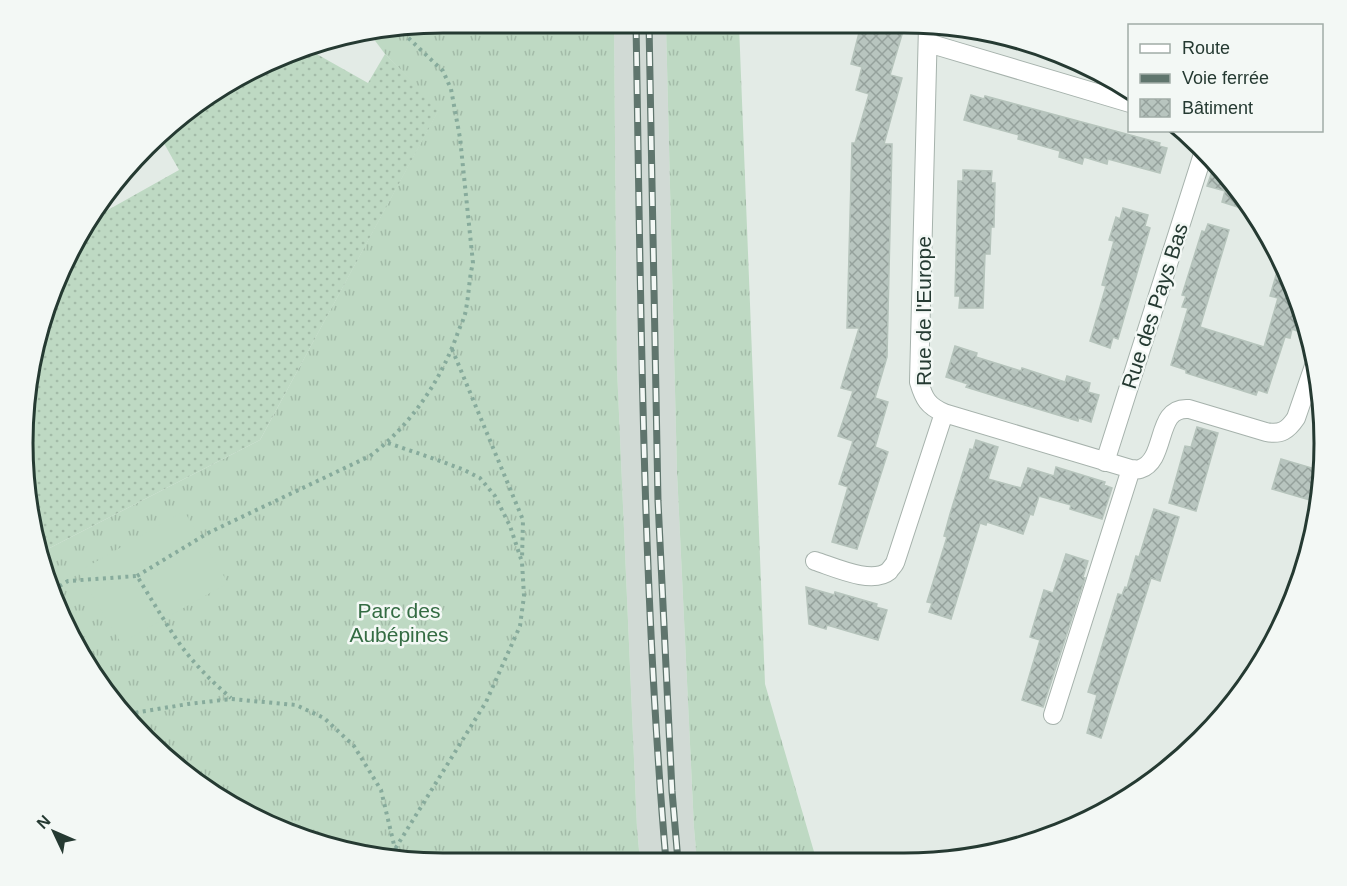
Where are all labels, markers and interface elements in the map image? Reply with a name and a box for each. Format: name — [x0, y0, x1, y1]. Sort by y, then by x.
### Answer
legend — [1128, 24, 1323, 132]
text: Route — [1182, 38, 1230, 58]
text: Voie ferrée — [1182, 68, 1269, 88]
text: Bâtiment — [1182, 98, 1253, 118]
street label: Rue des Pays Bas — [1117, 220, 1192, 392]
street label: Rue de l'Europe — [912, 236, 935, 386]
park label: Parc des Aubépines — [349, 599, 449, 646]
north arrow — [24, 802, 84, 862]
text: N — [33, 812, 54, 832]

